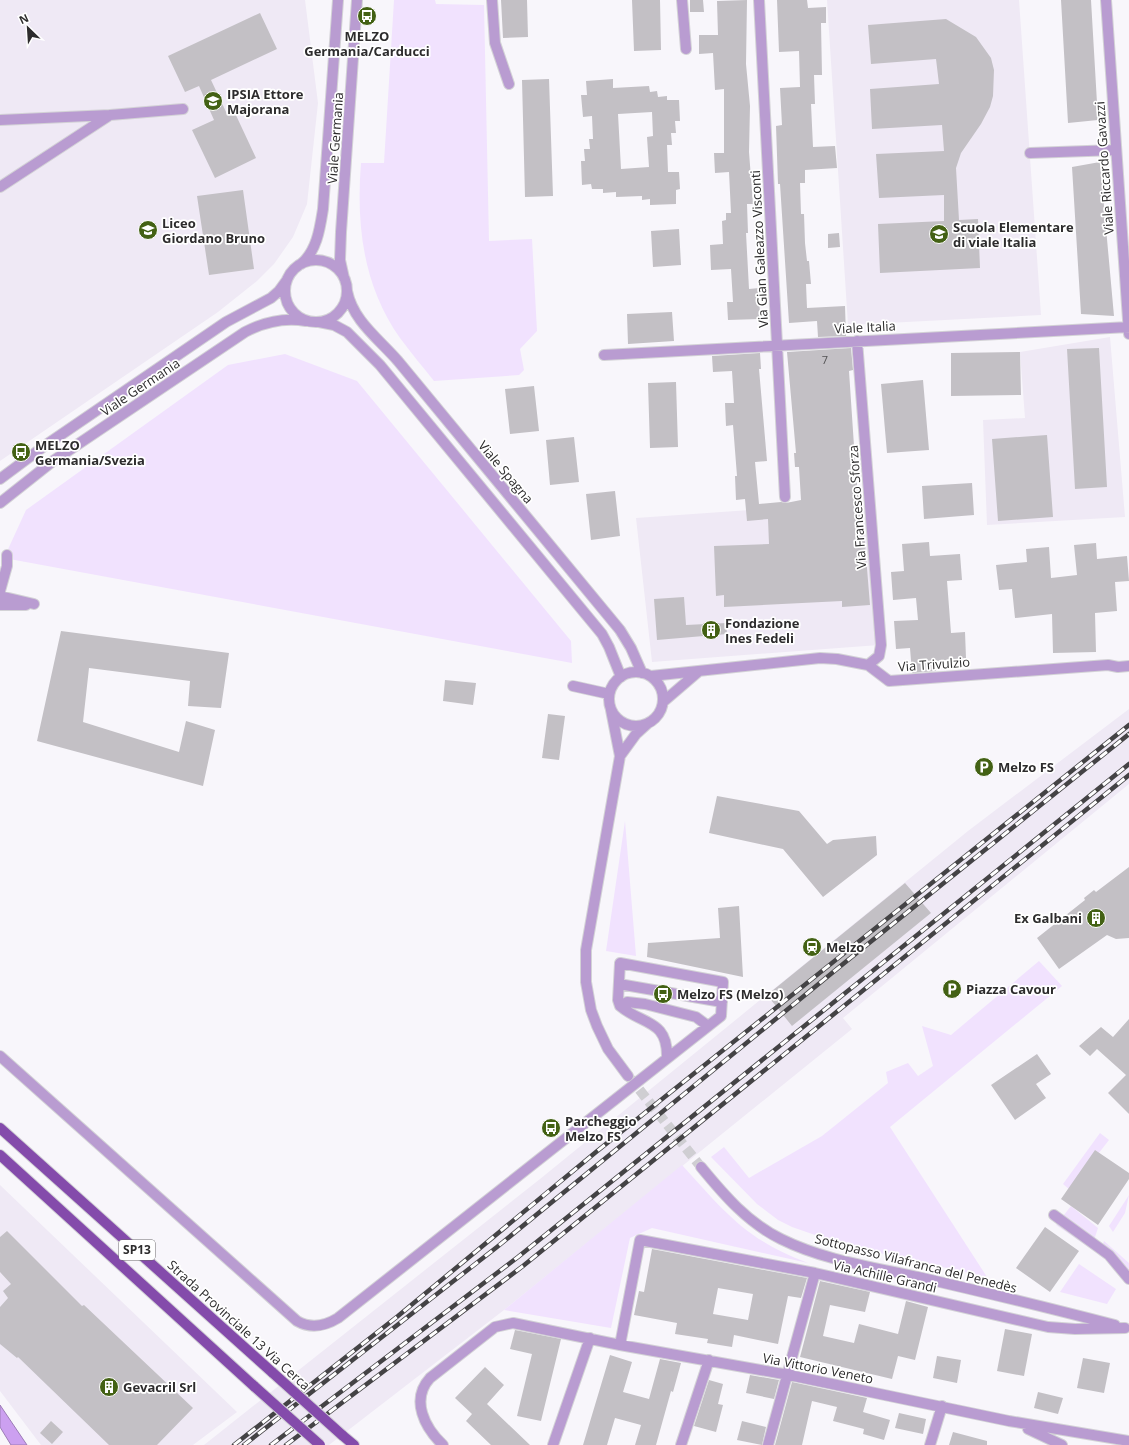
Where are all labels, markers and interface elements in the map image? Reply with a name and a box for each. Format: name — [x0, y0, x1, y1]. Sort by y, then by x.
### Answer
bus stop icon: MELZO Germania/Carducci — [356, 5, 378, 27]
north arrow — [8, 8, 48, 48]
text: N — [16, 10, 31, 27]
place label: MELZO Germania/Carducci — [304, 27, 430, 60]
place label: IPSIA Ettore Majorana — [227, 85, 304, 118]
school or university icon: IPSIA Ettore Majorana — [202, 90, 224, 112]
street label: Viale Germania — [323, 91, 347, 185]
street label: Viale Riccardo Gavazzi — [1090, 101, 1118, 235]
street label: Via Gian Galeazzo Visconti — [746, 170, 772, 328]
place label: Liceo Giordano Bruno — [162, 214, 265, 247]
place label: Scuola Elementare di viale Italia — [953, 218, 1074, 251]
school or university icon: Liceo Giordano Bruno — [137, 219, 159, 241]
school or university icon: Scuola Elementare di viale Italia — [928, 223, 950, 245]
street label: Viale Italia — [834, 316, 896, 338]
house number: 7 — [822, 352, 828, 367]
street label: Viale Germania — [97, 354, 183, 420]
place label: MELZO Germania/Svezia — [35, 436, 145, 469]
street label: Viale Spagna — [474, 437, 538, 507]
bus stop icon: MELZO Germania/Svezia — [10, 441, 32, 463]
street label: Via Francesco Sforza — [844, 445, 870, 569]
place label: Fondazione Ines Fedeli — [725, 614, 800, 647]
building icon: Fondazione Ines Fedeli — [700, 619, 722, 641]
street label: Via Trivulzio — [897, 652, 971, 676]
parking icon: Melzo FS — [973, 756, 995, 778]
place label: Melzo FS — [998, 758, 1054, 776]
building icon: Ex Galbani — [1085, 907, 1107, 929]
place label: Ex Galbani — [1014, 909, 1082, 927]
station icon: Melzo — [801, 936, 823, 958]
place label: Melzo — [826, 938, 864, 956]
parking icon: Piazza Cavour — [941, 978, 963, 1000]
place label: Piazza Cavour — [966, 980, 1056, 998]
bus stop icon: Melzo FS (Melzo) — [652, 983, 674, 1005]
place label: Melzo FS (Melzo) — [677, 985, 783, 1003]
place label: Parcheggio Melzo FS — [565, 1112, 637, 1145]
bus stop icon: Parcheggio Melzo FS — [540, 1117, 562, 1139]
street label: Sottopasso Vilafranca del Penedès — [813, 1229, 1019, 1297]
road number: SP13 — [119, 1240, 155, 1260]
street label: Via Achille Grandi — [831, 1255, 939, 1297]
street label: Strada Provinciale 13 Via Cerca — [164, 1256, 314, 1394]
street label: Via Vittorio Veneto — [761, 1348, 875, 1388]
building icon: Gevacril Srl — [98, 1376, 120, 1398]
place label: Gevacril Srl — [123, 1378, 196, 1396]

